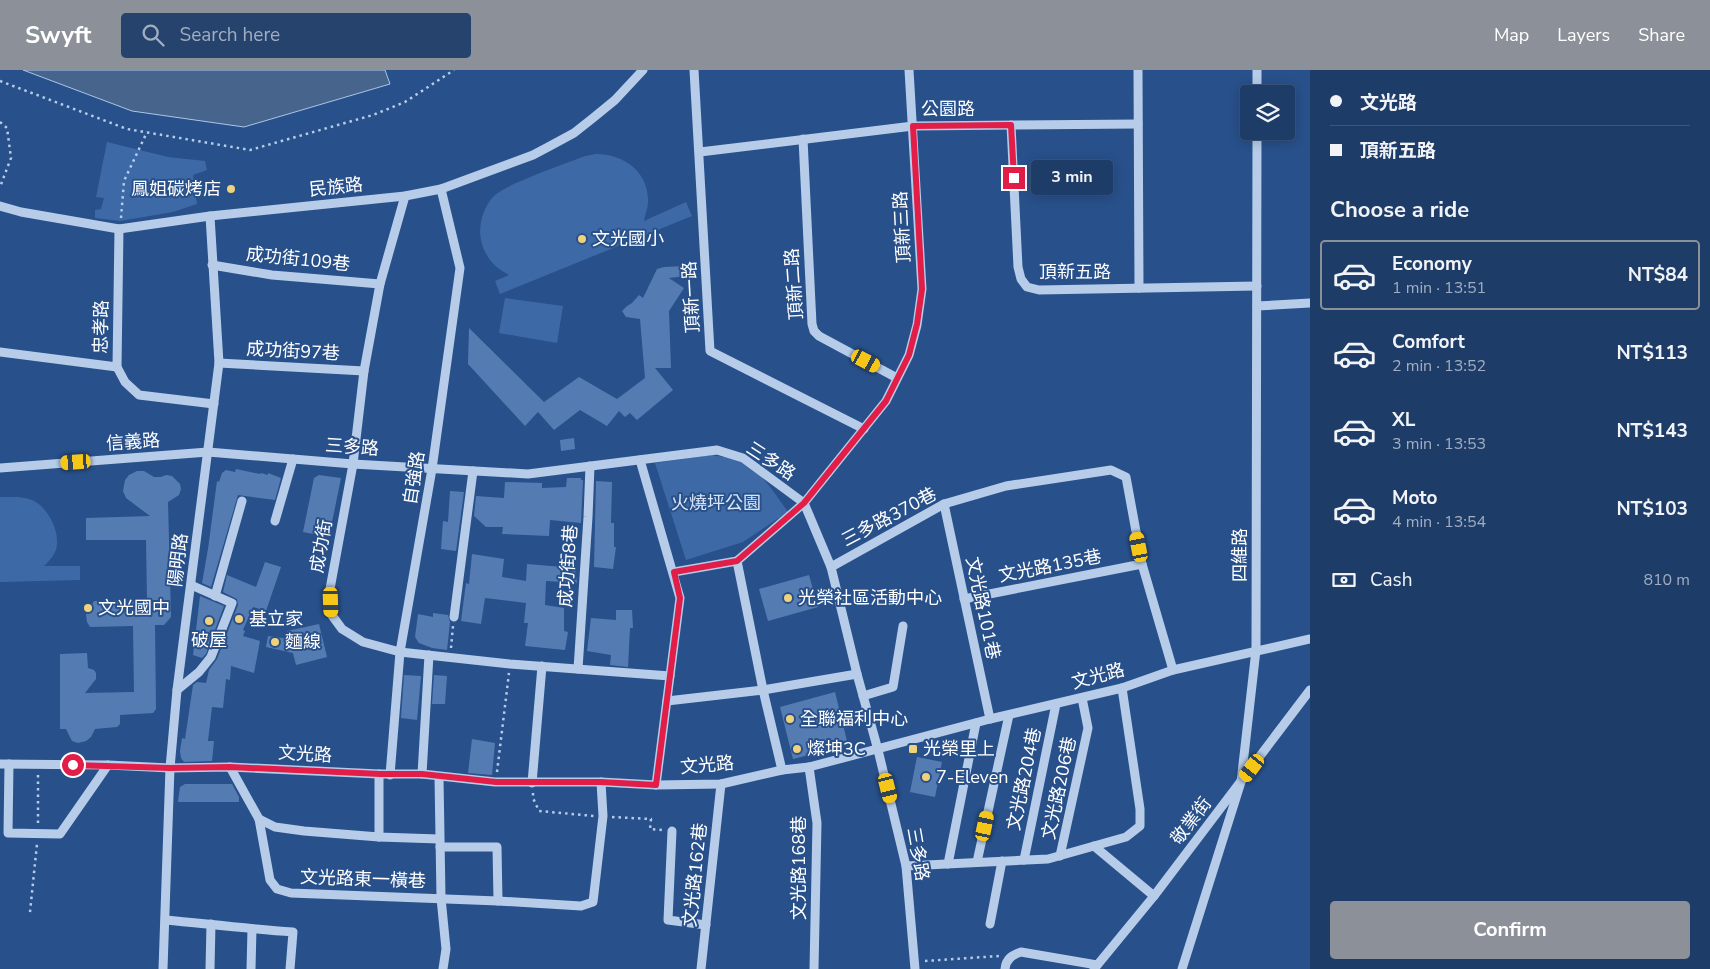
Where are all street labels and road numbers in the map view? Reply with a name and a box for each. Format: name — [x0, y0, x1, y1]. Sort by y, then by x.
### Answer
street label: 公園路 — [921, 97, 975, 121]
street label: 民族路 — [308, 172, 364, 202]
street label: 頂新三路 — [888, 190, 916, 264]
street label: 成功街109巷 — [245, 242, 351, 276]
street label: 頂新二路 — [780, 247, 808, 321]
street label: 頂新一路 — [677, 260, 705, 334]
street label: 頂新五路 — [1039, 260, 1111, 284]
street label: 忠孝路 — [89, 300, 113, 354]
street label: 成功街97巷 — [246, 337, 340, 365]
street label: 信義路 — [105, 428, 161, 456]
street label: 三多路 — [324, 433, 380, 461]
street label: 三多路 — [742, 436, 800, 486]
street label: 自強路 — [398, 449, 430, 507]
street label: 三多路370巷 — [837, 482, 941, 552]
street label: 成功街 — [304, 517, 338, 575]
street label: 成功街8巷 — [553, 524, 583, 608]
street label: 四維路 — [1228, 528, 1252, 582]
street label: 陽明路 — [163, 532, 193, 588]
street label: 文光路135巷 — [996, 544, 1104, 588]
street label: 文光路101巷 — [960, 554, 1006, 662]
street label: 文光路 — [1069, 657, 1127, 695]
street label: 文光路204巷 — [1001, 725, 1047, 833]
street label: 文光路206巷 — [1036, 734, 1082, 842]
street label: 文光路 — [277, 741, 333, 767]
street label: 文光路 — [679, 751, 735, 779]
street label: 敬業街 — [1165, 792, 1217, 850]
street label: 文光路168巷 — [787, 816, 811, 920]
street label: 文光路162巷 — [678, 822, 712, 928]
street label: 三多路 — [901, 825, 935, 883]
street label: 文光路東一橫巷 — [300, 865, 426, 893]

